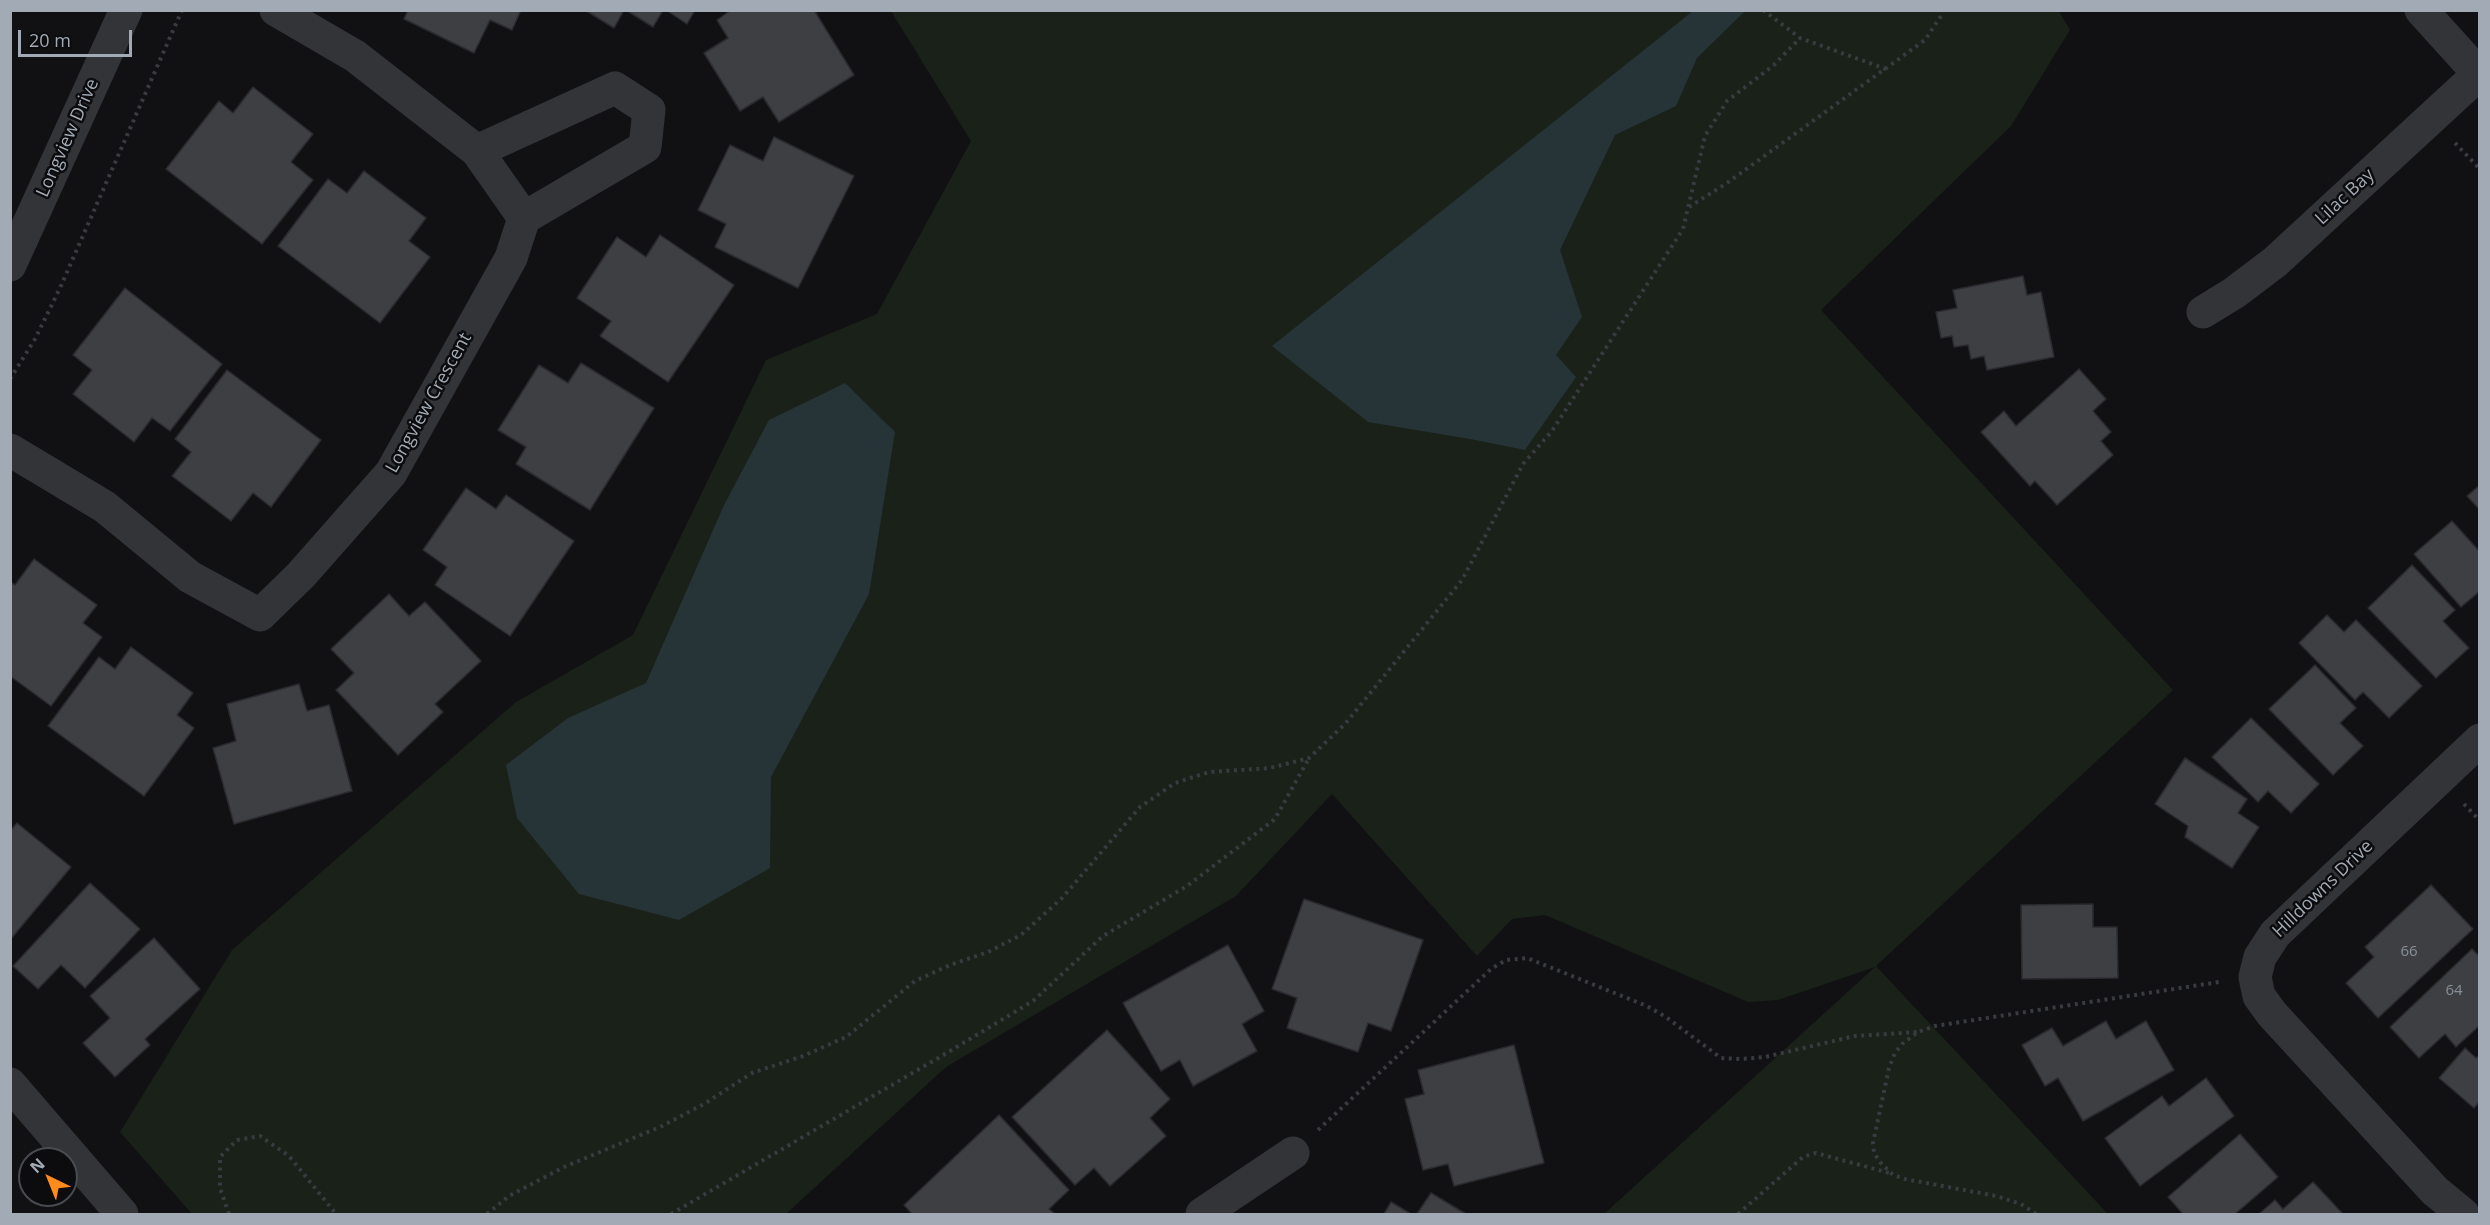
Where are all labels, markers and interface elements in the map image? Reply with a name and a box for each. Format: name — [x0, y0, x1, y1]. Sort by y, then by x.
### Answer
scale bar — [21, 18, 135, 56]
text: 20 m — [29, 28, 71, 52]
street label: Longview Drive — [32, 75, 104, 201]
street label: Lilac Bay — [2311, 164, 2379, 230]
street label: Longview Crescent — [382, 329, 476, 477]
street label: Hilldowns Drive — [2268, 836, 2378, 942]
house number: 66 — [2400, 943, 2418, 961]
house number: 64 — [2445, 982, 2463, 1000]
north arrow — [18, 1147, 78, 1207]
text: N — [25, 1153, 49, 1178]

